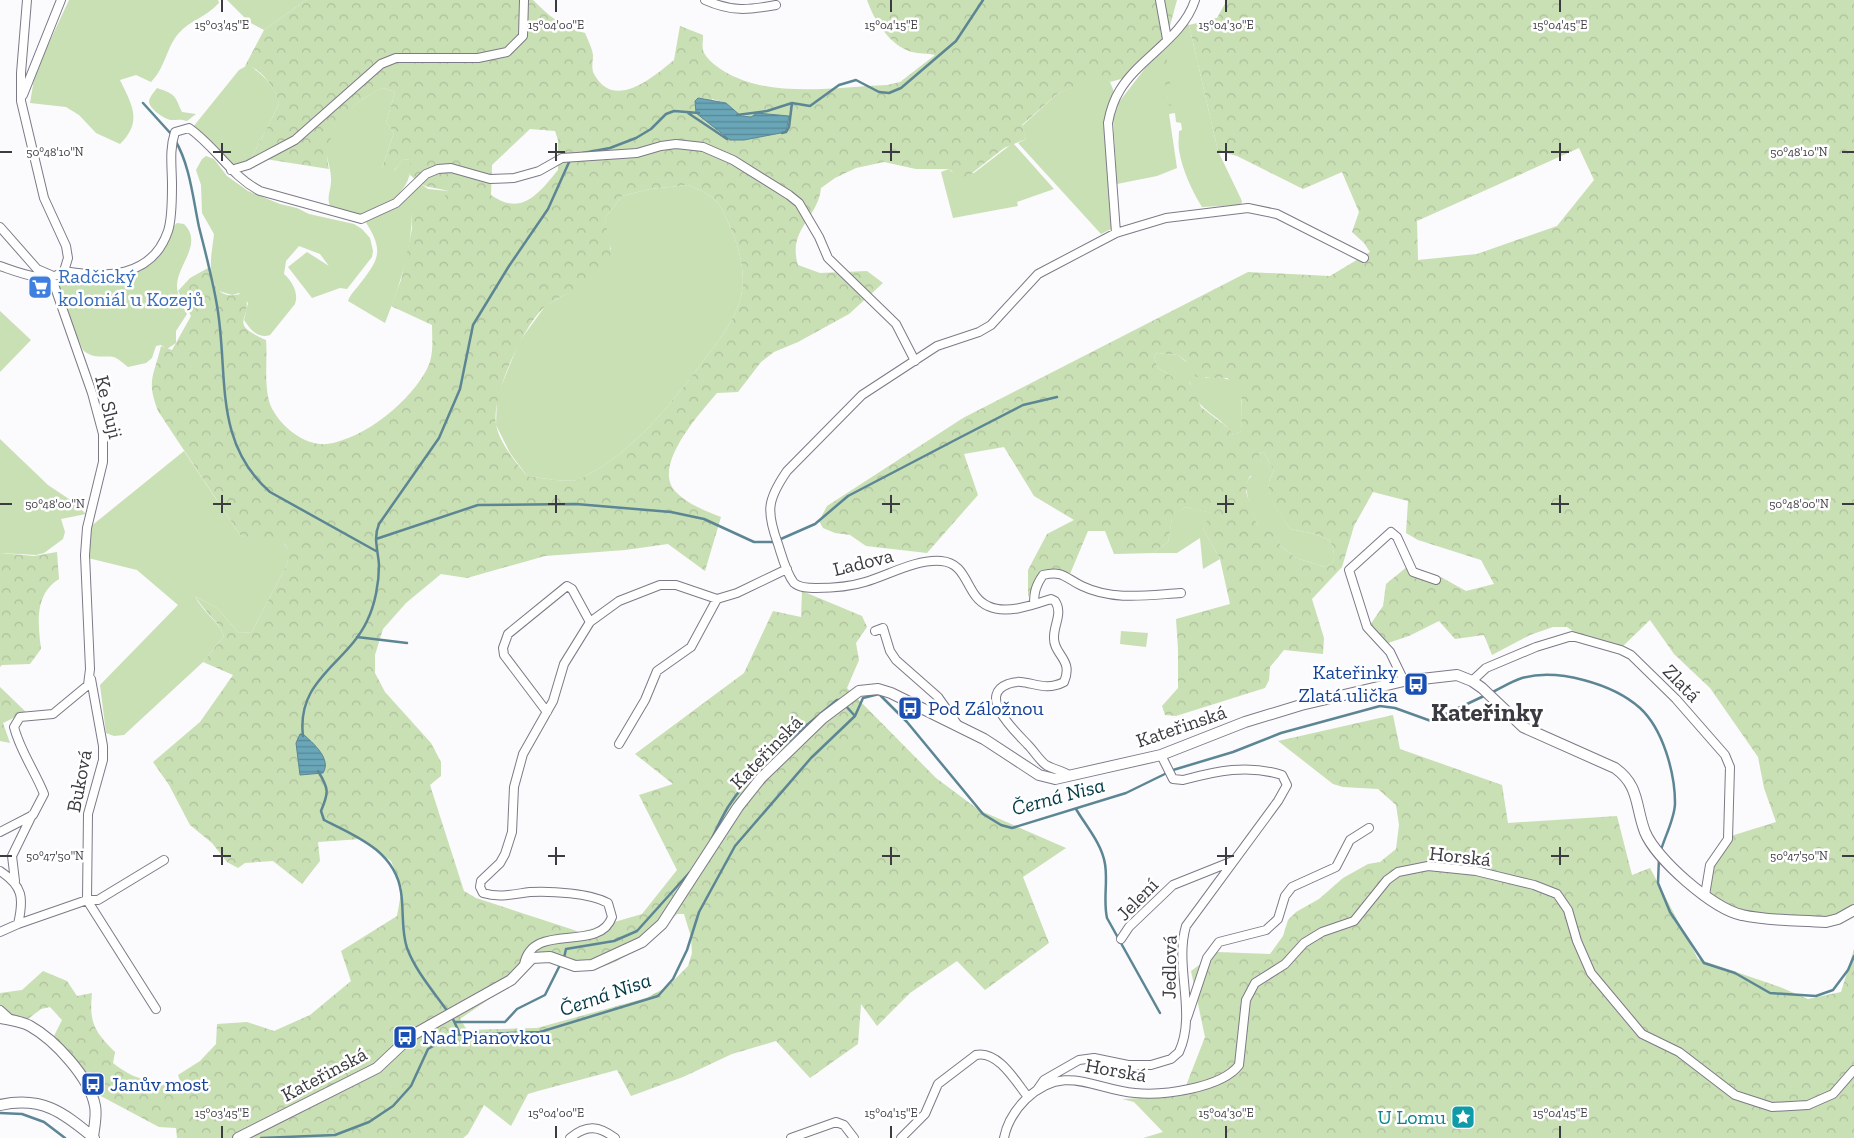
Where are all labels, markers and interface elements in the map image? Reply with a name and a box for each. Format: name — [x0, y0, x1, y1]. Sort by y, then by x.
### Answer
text: 15°03'45"E — [195, 18, 249, 32]
text: 15°04'00"E — [528, 18, 584, 32]
text: 15°04'15"E — [864, 18, 918, 32]
text: 15°04'30"E — [1198, 18, 1254, 32]
text: 15°04'45"E — [1533, 18, 1587, 32]
text: 50°48'10"N — [26, 145, 84, 159]
text: 50°48'10"N — [1770, 145, 1828, 159]
place label: Radčický koloniál u Kozejů — [58, 264, 204, 311]
supermarket icon: Radčický koloniál u Kozejů — [27, 274, 53, 300]
street label: Ke Sluji — [90, 373, 128, 441]
text: 50°48'00"N — [25, 497, 85, 511]
text: 50°48'00"N — [1769, 497, 1829, 511]
street label: Ladova — [830, 543, 896, 581]
street label: Zlatá — [1658, 659, 1706, 707]
place label: Kateřinky Zlatá ulička — [1298, 660, 1399, 707]
bus stop icon: Kateřinky Zlatá ulička — [1403, 671, 1429, 697]
bus stop icon: Pod Záložnou — [897, 695, 923, 721]
place label: Pod Záložnou — [928, 696, 1044, 720]
district label: Kateřinky — [1431, 697, 1544, 727]
street label: Kateřinská — [1133, 699, 1229, 753]
street label: Kateřinská — [725, 710, 807, 794]
street label: Buková — [61, 747, 97, 814]
water label: Černá Nisa — [1009, 772, 1107, 820]
street label: Horská — [1428, 841, 1492, 871]
text: 50°47'50"N — [26, 849, 84, 863]
text: 50°47'50"N — [1770, 849, 1828, 863]
street label: Jelení — [1111, 872, 1163, 925]
street label: Jedlová — [1156, 934, 1182, 999]
water label: Černá Nisa — [556, 967, 654, 1021]
bus stop icon: Nad Pianovkou — [392, 1024, 418, 1050]
place label: Nad Pianovkou — [422, 1025, 551, 1049]
street label: Kateřinská — [277, 1041, 371, 1107]
street label: Horská — [1083, 1053, 1149, 1087]
bus stop icon: Janův most — [80, 1071, 106, 1097]
place label: Janův most — [110, 1072, 209, 1096]
place icon: U Lomu — [1450, 1104, 1476, 1130]
place label: U Lomu — [1377, 1105, 1446, 1129]
text: 15°03'45"E — [195, 1106, 249, 1120]
text: 15°04'00"E — [528, 1106, 584, 1120]
text: 15°04'15"E — [864, 1106, 918, 1120]
text: 15°04'30"E — [1198, 1106, 1254, 1120]
text: 15°04'45"E — [1533, 1106, 1587, 1120]

